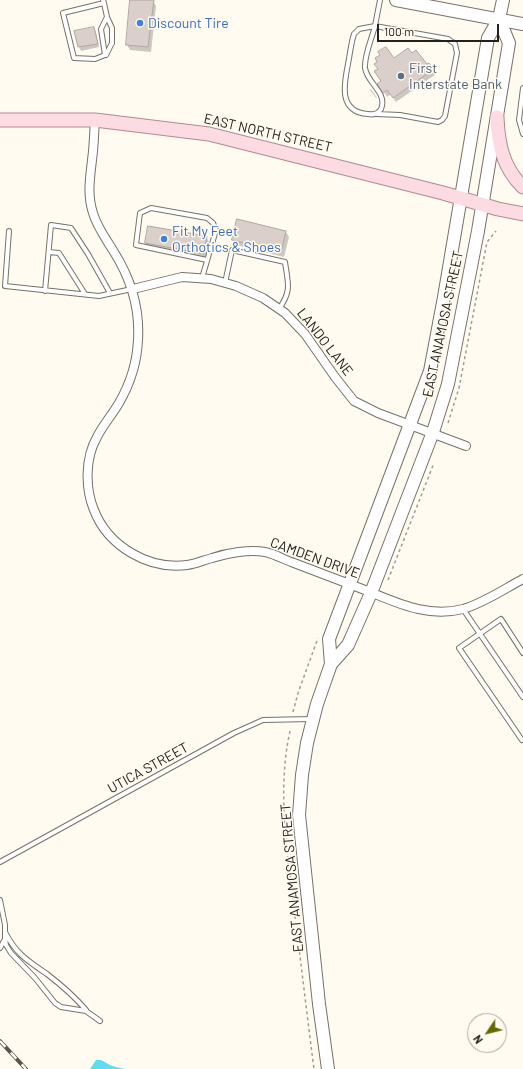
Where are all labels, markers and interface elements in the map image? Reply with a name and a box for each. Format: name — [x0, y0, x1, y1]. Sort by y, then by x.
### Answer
place label: Discount Tire — [148, 15, 229, 31]
scale bar — [379, 16, 501, 42]
marker: Discount Tire — [135, 18, 145, 28]
text: 100 m — [384, 24, 414, 38]
place label: First Interstate Bank — [409, 60, 502, 92]
marker: First Interstate Bank — [396, 71, 406, 81]
street label: EAST NORTH STREET — [202, 110, 334, 156]
place label: Fit My Feet Orthotics & Shoes — [172, 223, 281, 256]
marker: Fit My Feet Orthotics & Shoes — [159, 234, 169, 244]
street label: EAST ANAMOSA STREET — [419, 249, 467, 399]
street label: LANDO LANE — [293, 305, 357, 379]
street label: CAMDEN DRIVE — [268, 534, 362, 582]
street label: UTICA STREET — [105, 739, 191, 797]
street label: EAST ANAMOSA STREET — [277, 803, 307, 953]
north arrow — [467, 1013, 507, 1053]
text: N — [470, 1033, 485, 1046]

